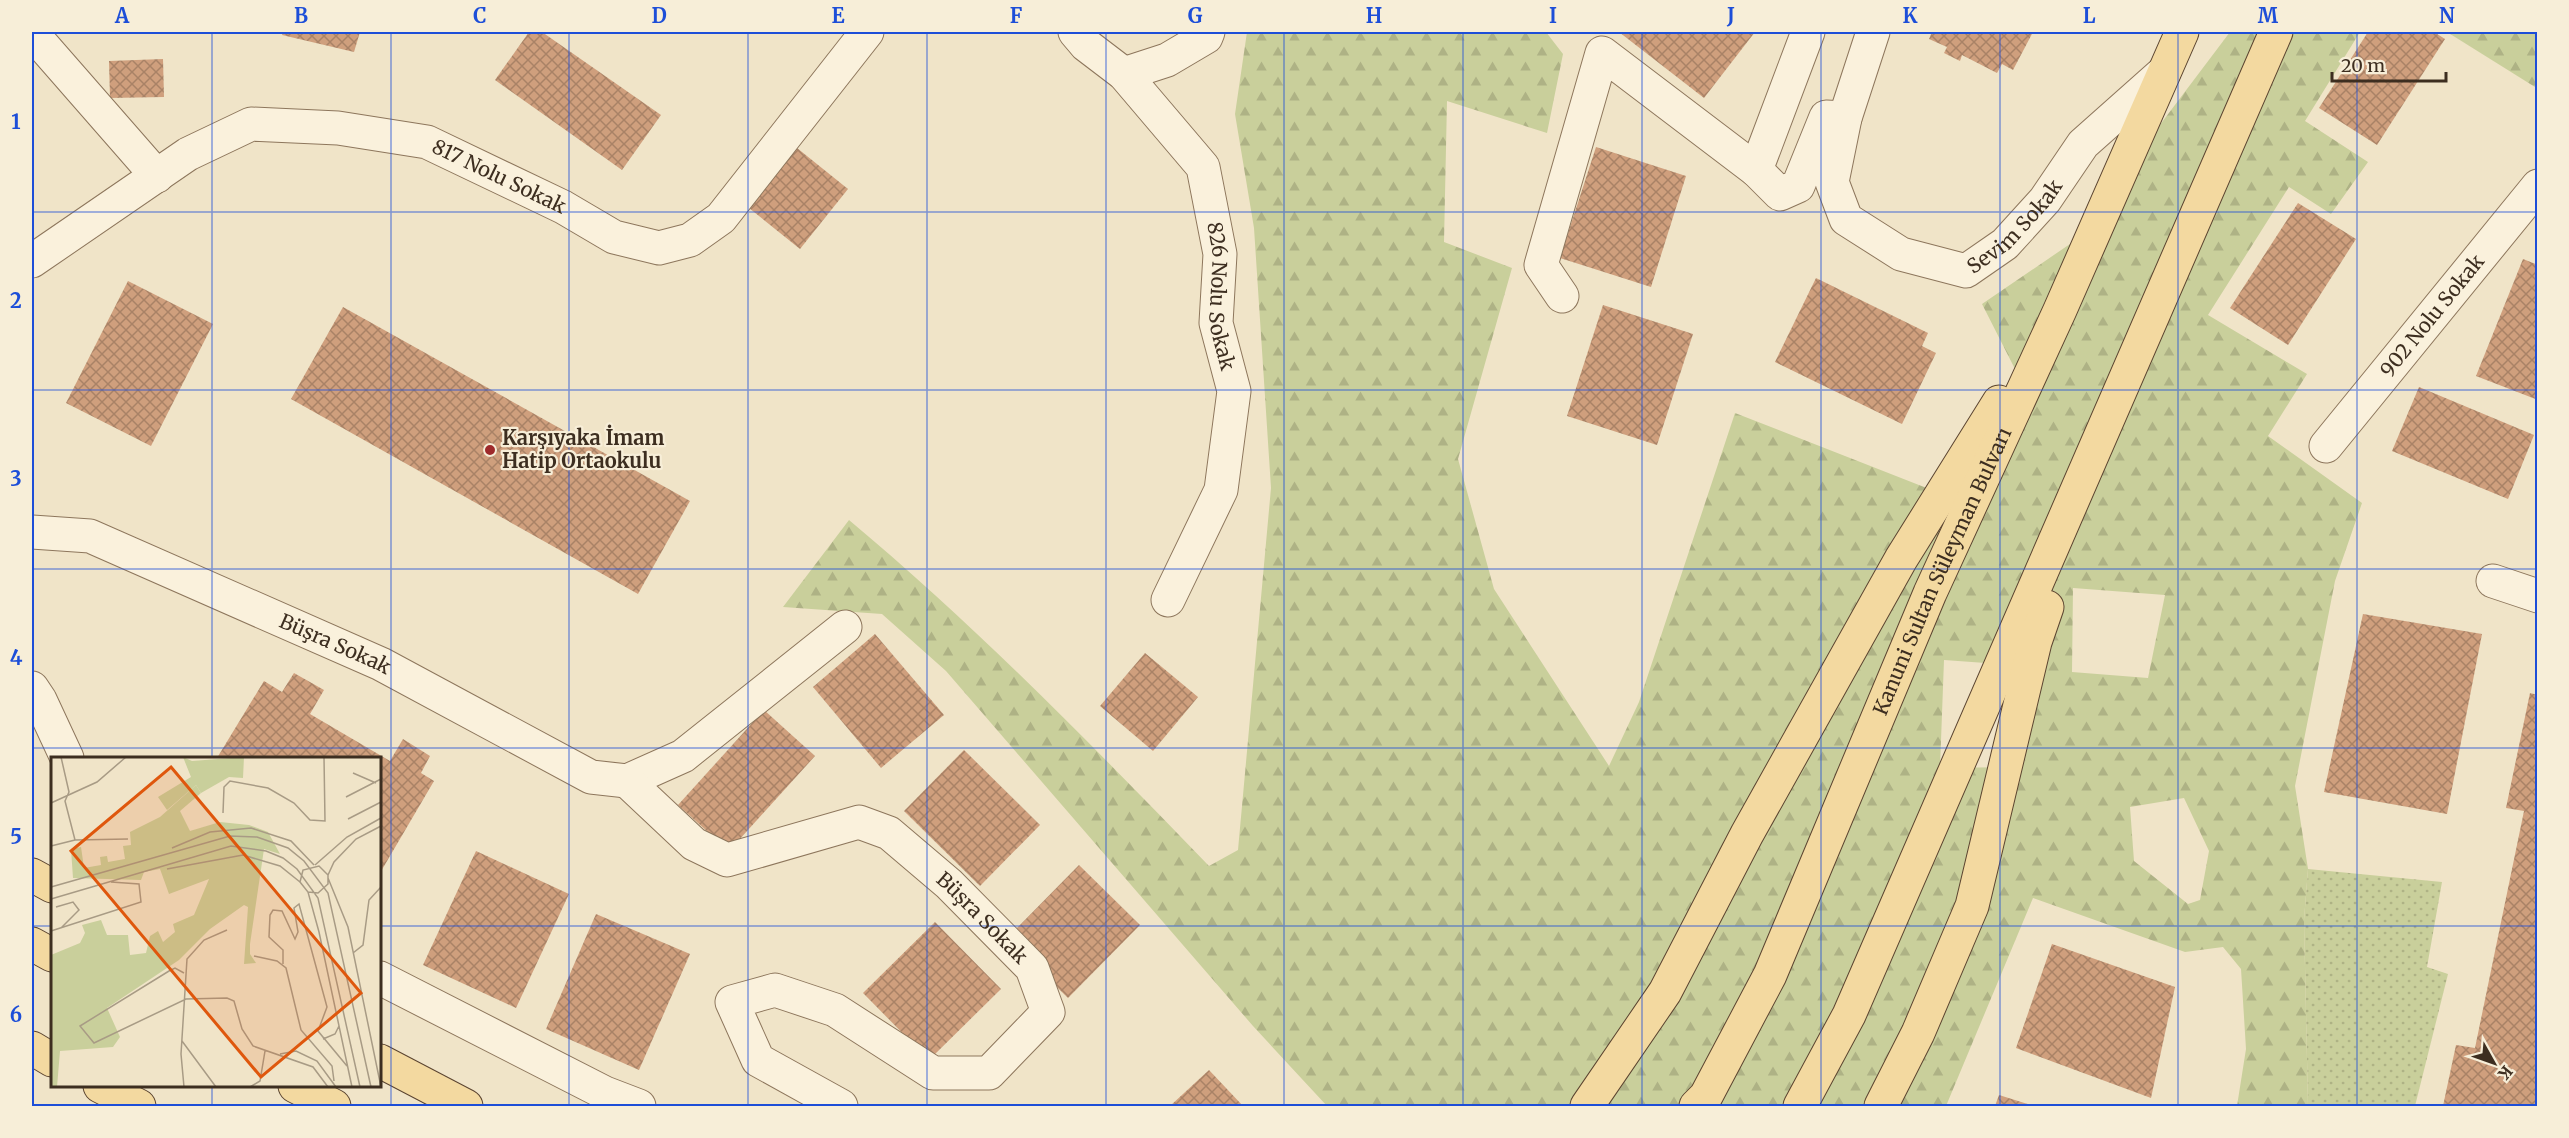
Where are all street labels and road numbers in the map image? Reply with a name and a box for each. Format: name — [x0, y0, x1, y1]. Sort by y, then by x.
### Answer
street label: 817 Nolu Sokak — [428, 133, 570, 219]
street label: Sevim Sokak — [1962, 174, 2067, 279]
street label: 826 Nolu Sokak — [1202, 220, 1241, 373]
street label: 902 Nolu Sokak — [2374, 249, 2489, 382]
street label: Kanuni Sultan Süleyman Bulvarı — [1867, 423, 2016, 719]
street label: Büşra Sokak — [276, 608, 396, 679]
street label: Büşra Sokak — [932, 866, 1034, 969]

